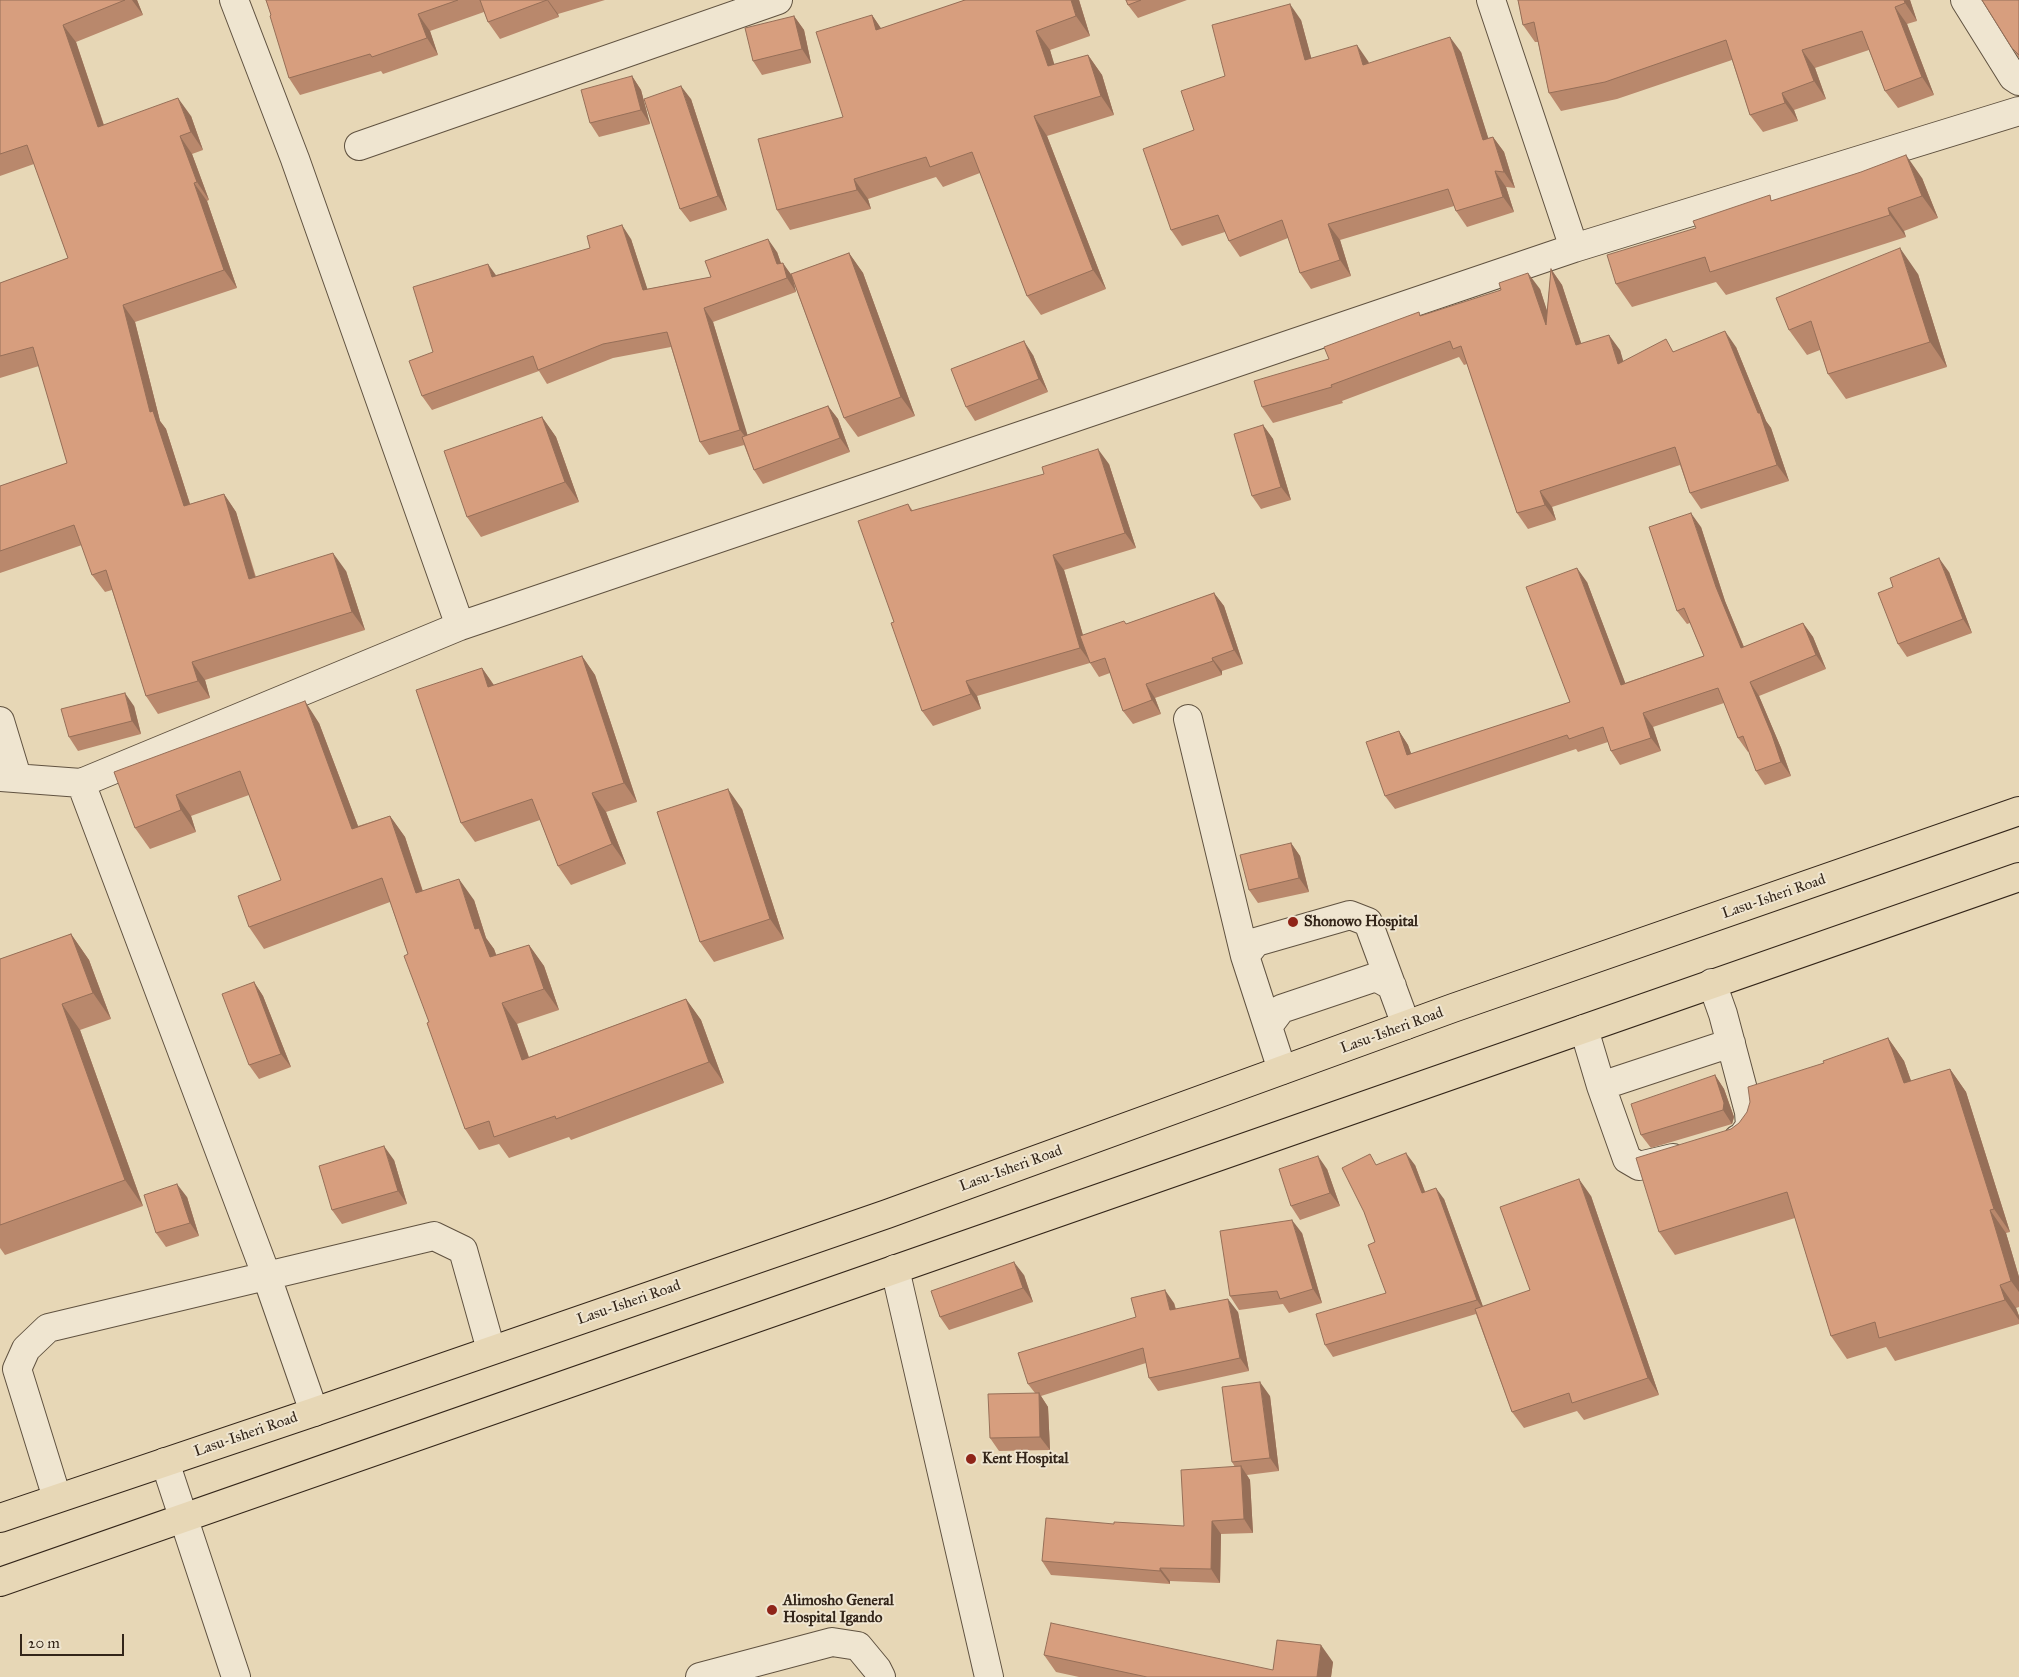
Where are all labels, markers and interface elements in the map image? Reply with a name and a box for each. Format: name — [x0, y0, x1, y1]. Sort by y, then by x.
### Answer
street label: Lasu-Isheri Road — [1720, 871, 1828, 923]
place label: Shonowo Hospital — [1304, 913, 1418, 931]
marker: Shonowo Hospital — [1286, 915, 1300, 929]
street label: Lasu-Isheri Road — [1338, 1004, 1446, 1058]
street label: Lasu-Isheri Road — [957, 1142, 1065, 1196]
street label: Lasu-Isheri Road — [575, 1277, 683, 1329]
street label: Lasu-Isheri Road — [192, 1409, 300, 1461]
place label: Kent Hospital — [982, 1450, 1069, 1468]
marker: Kent Hospital — [964, 1452, 978, 1466]
place label: Alimosho General Hospital Igando — [783, 1592, 894, 1627]
marker: Alimosho General Hospital Igando — [765, 1603, 779, 1617]
scale bar — [22, 1624, 126, 1656]
text: 20 m — [28, 1634, 60, 1652]

